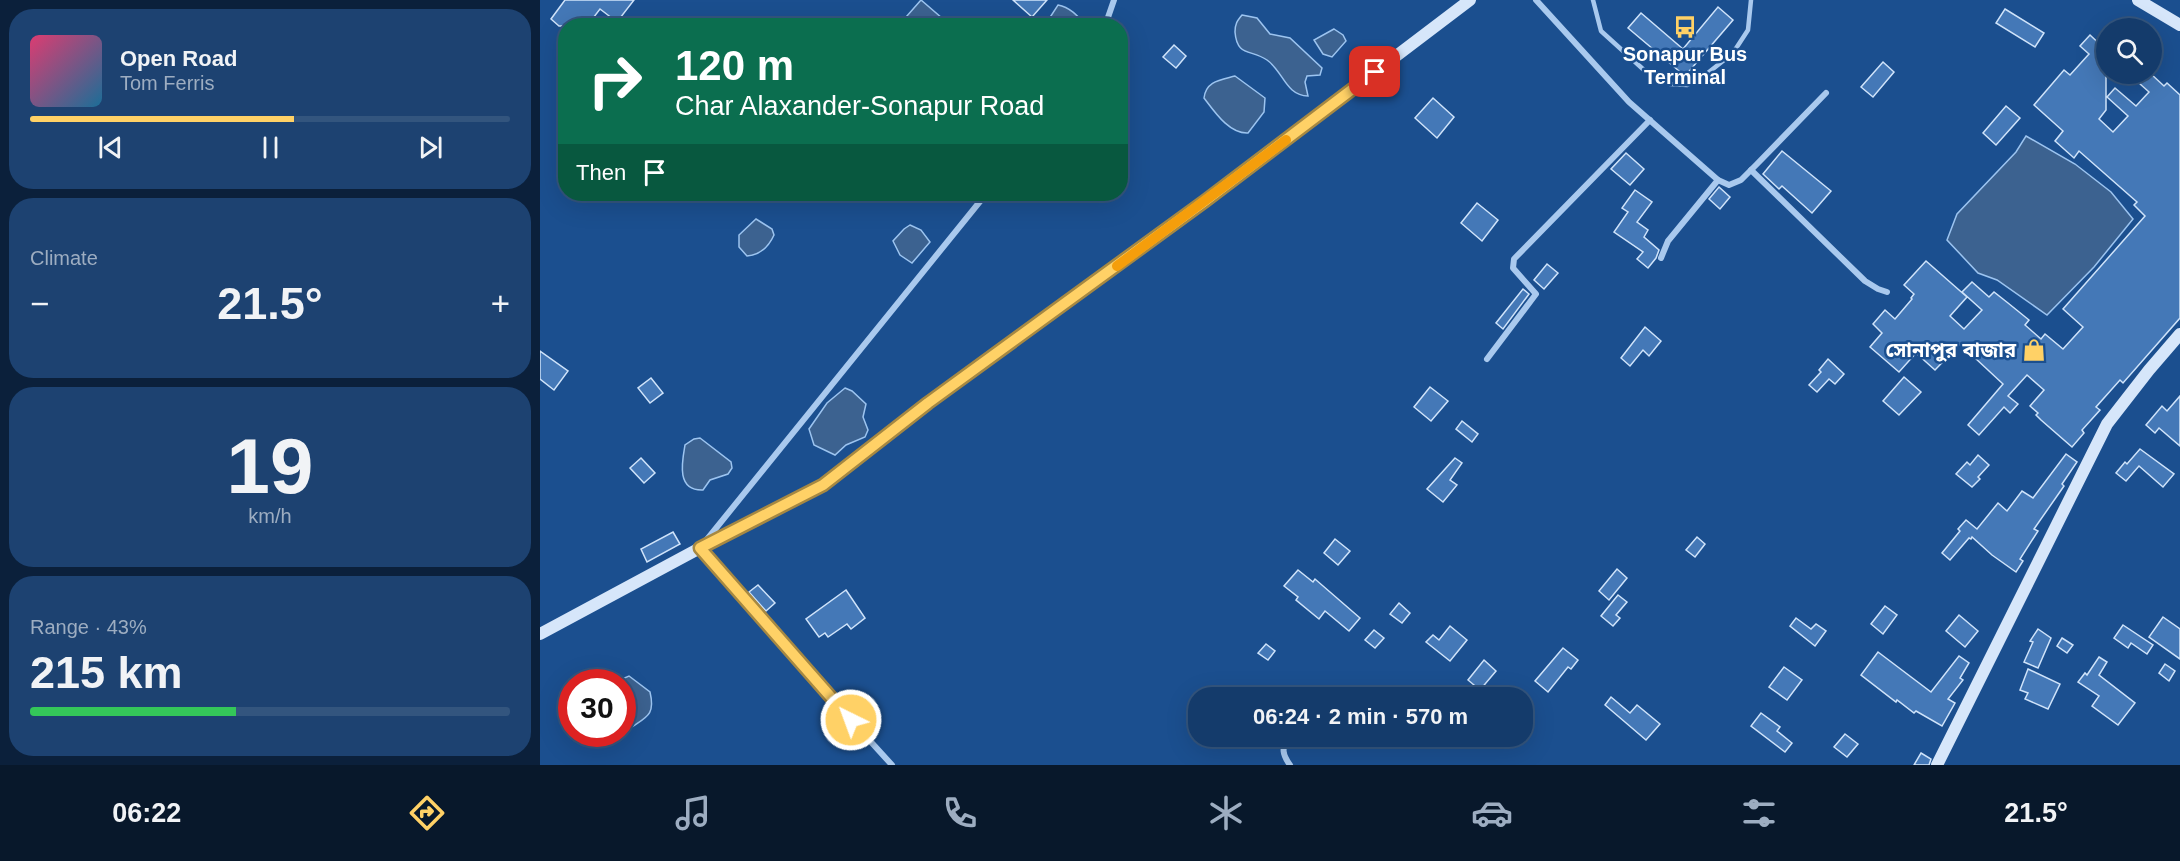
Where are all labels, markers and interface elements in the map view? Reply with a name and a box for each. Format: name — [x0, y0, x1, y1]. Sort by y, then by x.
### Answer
bus stop icon: Sonapur Bus Terminal — [1672, 14, 1698, 40]
map controls — [2096, 18, 2162, 84]
button: search — [2096, 18, 2162, 84]
icon: right — [576, 42, 654, 120]
text: 120 m — [675, 42, 794, 89]
place label: Sonapur Bus Terminal — [1623, 43, 1747, 88]
text: Open Road — [120, 46, 237, 71]
pin — [1349, 46, 1400, 97]
icon: arrive — [1358, 55, 1391, 88]
text: Tom Ferris — [120, 72, 214, 94]
text: Char Alaxander-Sonapur Road — [675, 91, 1044, 121]
icon: previous — [94, 131, 127, 164]
icon: pause — [254, 131, 287, 164]
icon: next — [414, 131, 447, 164]
icon: arrive — [638, 156, 671, 189]
text: Then — [576, 160, 626, 185]
text: Climate — [30, 247, 98, 269]
text: 21.5° — [217, 278, 323, 329]
text: − — [30, 285, 49, 322]
text: + — [491, 285, 510, 322]
shop icon: সোনাপুর বাজার — [2021, 337, 2047, 363]
place label: সোনাপুর বাজার — [1885, 339, 2017, 362]
text: 19 — [227, 422, 313, 510]
text: km/h — [248, 505, 292, 527]
text: Range · 43% — [30, 616, 147, 638]
text: 215 km — [30, 647, 183, 698]
speed limit sign: 30 — [558, 669, 636, 747]
position arrow — [819, 688, 883, 752]
text: 06:24 · 2 min · 570 m — [1253, 704, 1468, 729]
icon: directions — [406, 792, 448, 834]
icon: music — [672, 792, 714, 834]
icon: phone — [939, 792, 981, 834]
icon: climate — [1205, 792, 1247, 834]
icon: car — [1471, 792, 1513, 834]
icon: filters — [1738, 792, 1780, 834]
text: 06:22 — [112, 798, 181, 828]
text: 21.5° — [2004, 798, 2068, 828]

